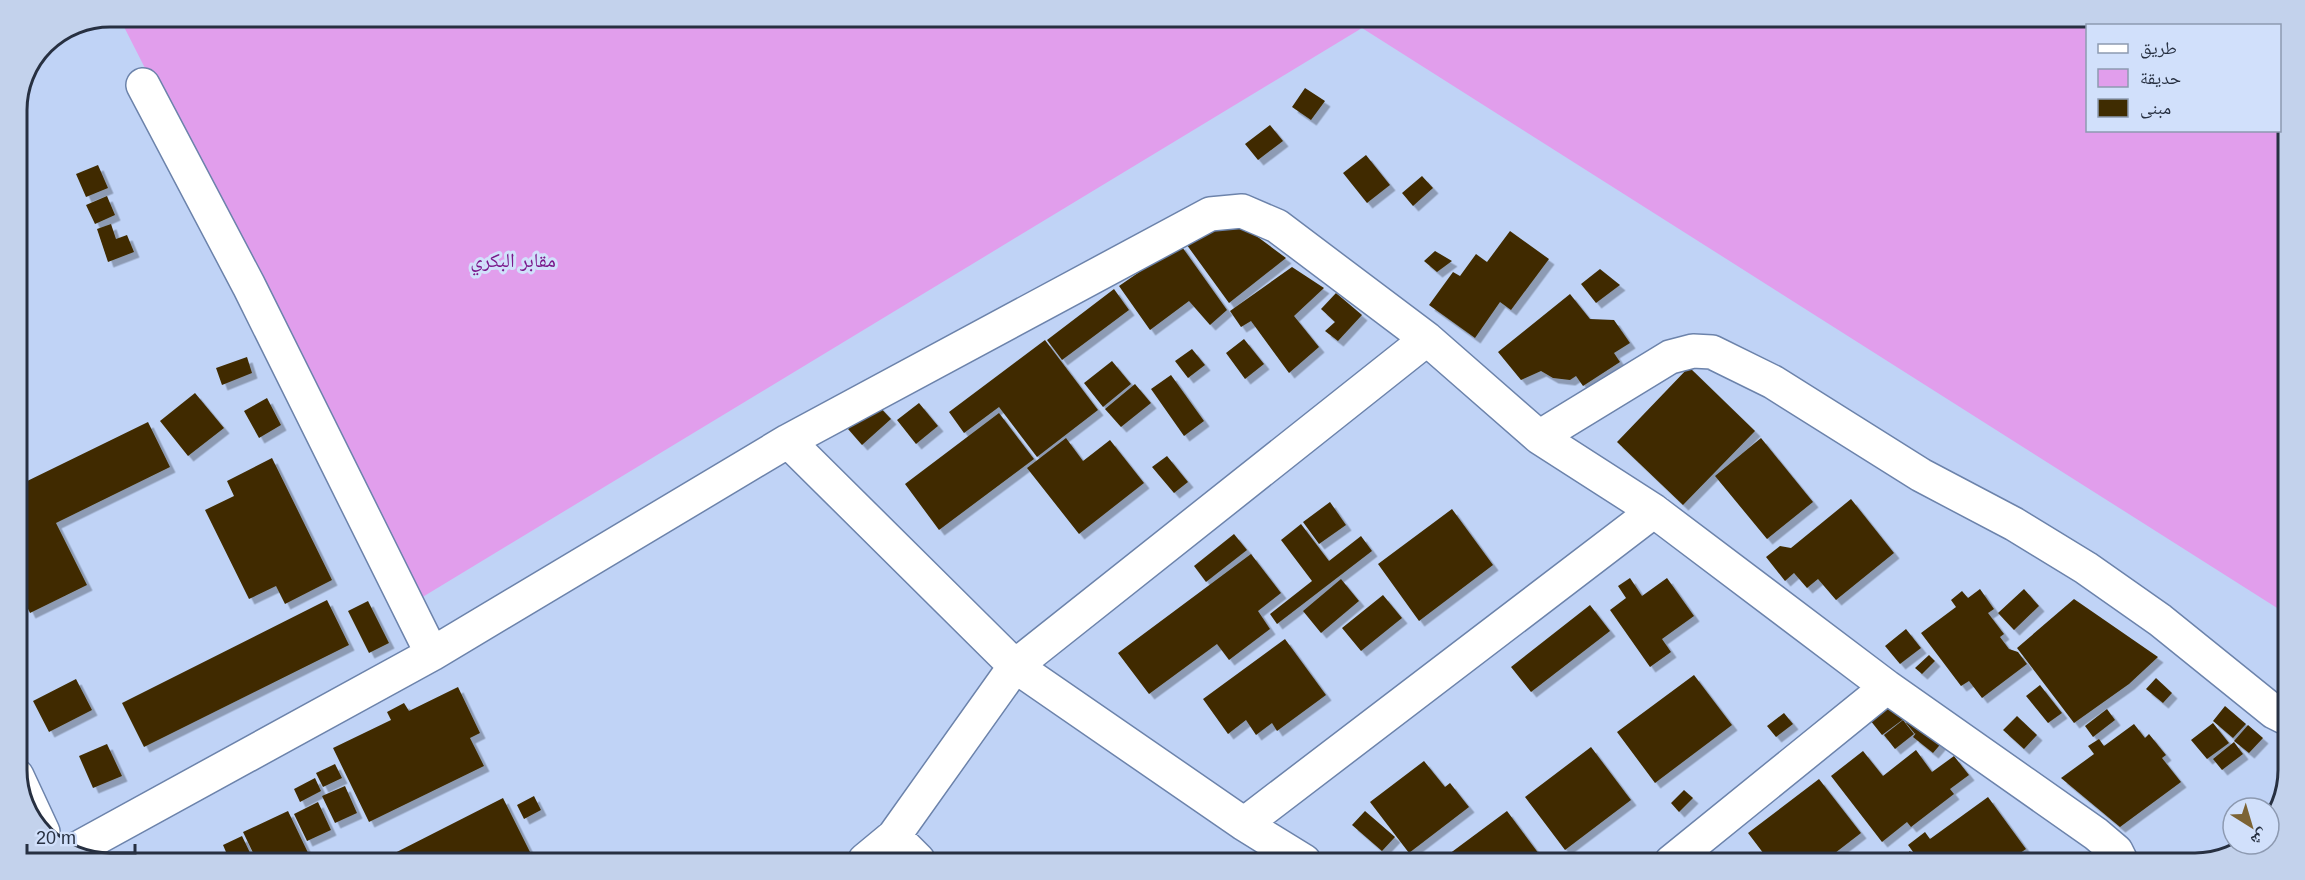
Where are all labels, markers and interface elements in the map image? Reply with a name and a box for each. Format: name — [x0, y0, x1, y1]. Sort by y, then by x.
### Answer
legend — [2086, 24, 2281, 132]
text: طريق — [2140, 38, 2177, 59]
text: حديقة — [2140, 68, 2181, 88]
text: مبنى — [2140, 98, 2171, 119]
park label: مقابر البكري — [470, 249, 556, 276]
north arrow — [2221, 796, 2281, 856]
scale bar — [27, 817, 135, 855]
text: ش — [2247, 825, 2272, 849]
text: 20 m — [36, 828, 76, 848]

